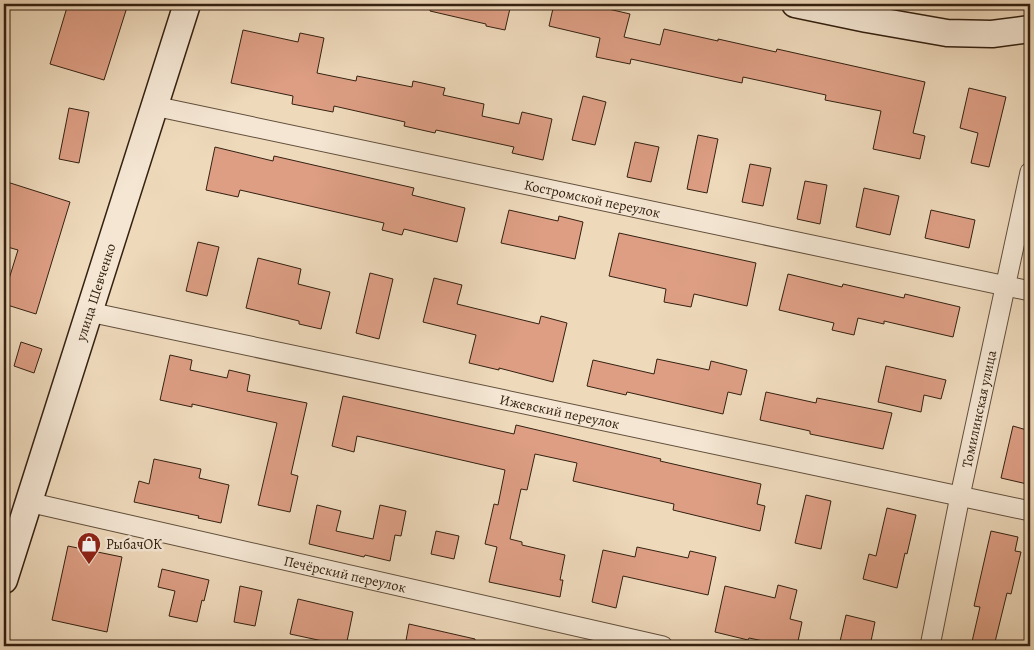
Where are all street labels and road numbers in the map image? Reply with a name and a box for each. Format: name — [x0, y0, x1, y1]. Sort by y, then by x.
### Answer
street label: Костромской переулок — [523, 175, 662, 222]
street label: улица Шевченко — [71, 241, 120, 344]
street label: Томилинская улица — [957, 348, 1001, 470]
street label: Ижевский переулок — [498, 390, 621, 433]
street label: Печёрский переулок — [282, 551, 408, 597]

